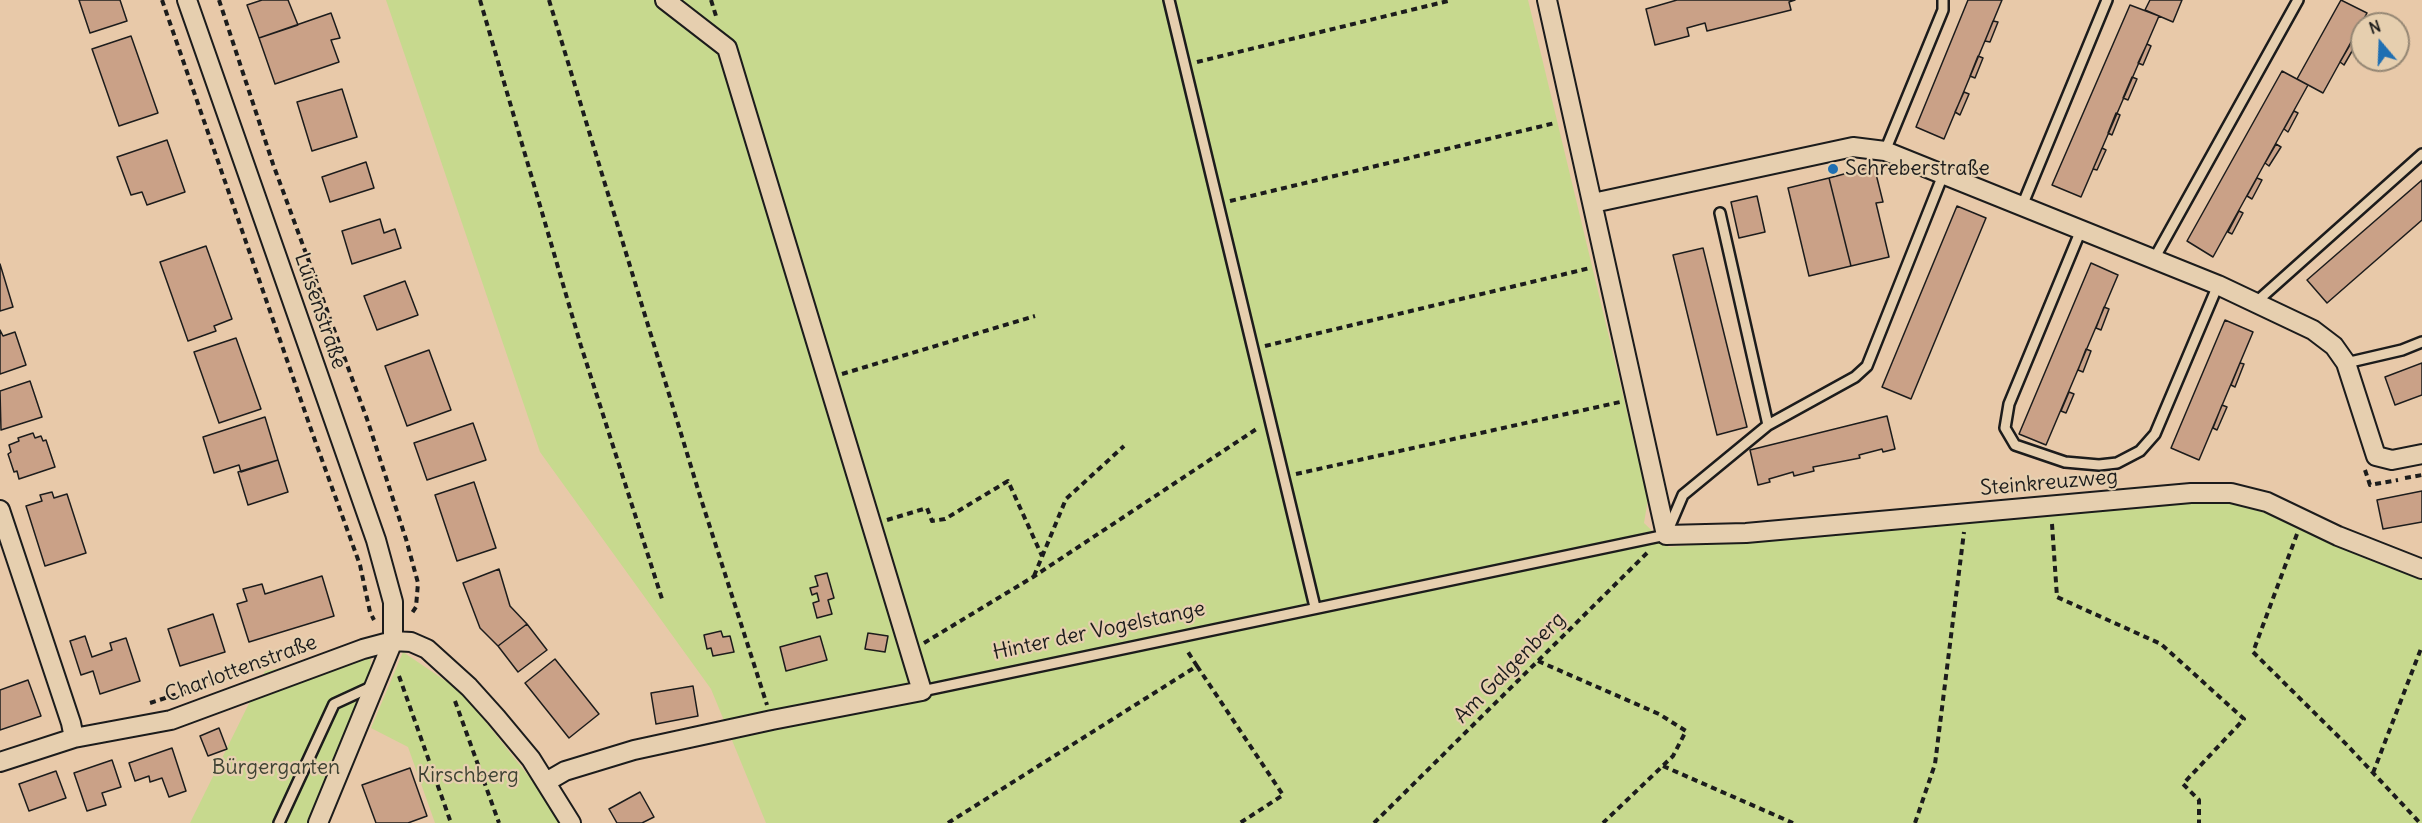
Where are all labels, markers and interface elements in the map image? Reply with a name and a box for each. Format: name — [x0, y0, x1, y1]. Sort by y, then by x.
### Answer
north arrow — [2350, 12, 2410, 72]
text: N — [2366, 16, 2383, 38]
place label: Schreberstraße — [1845, 156, 1990, 182]
marker: Schreberstraße — [1826, 162, 1840, 176]
street label: Luisenstraße — [288, 250, 352, 372]
street label: Steinkreuzweg — [1979, 464, 2119, 502]
street label: Hinter der Vogelstange — [991, 596, 1207, 666]
street label: Am Galgenberg — [1449, 607, 1571, 729]
street label: Charlottenstraße — [162, 630, 320, 708]
park label: Bürgergarten — [212, 755, 340, 781]
park label: Kirschberg — [417, 763, 519, 789]

